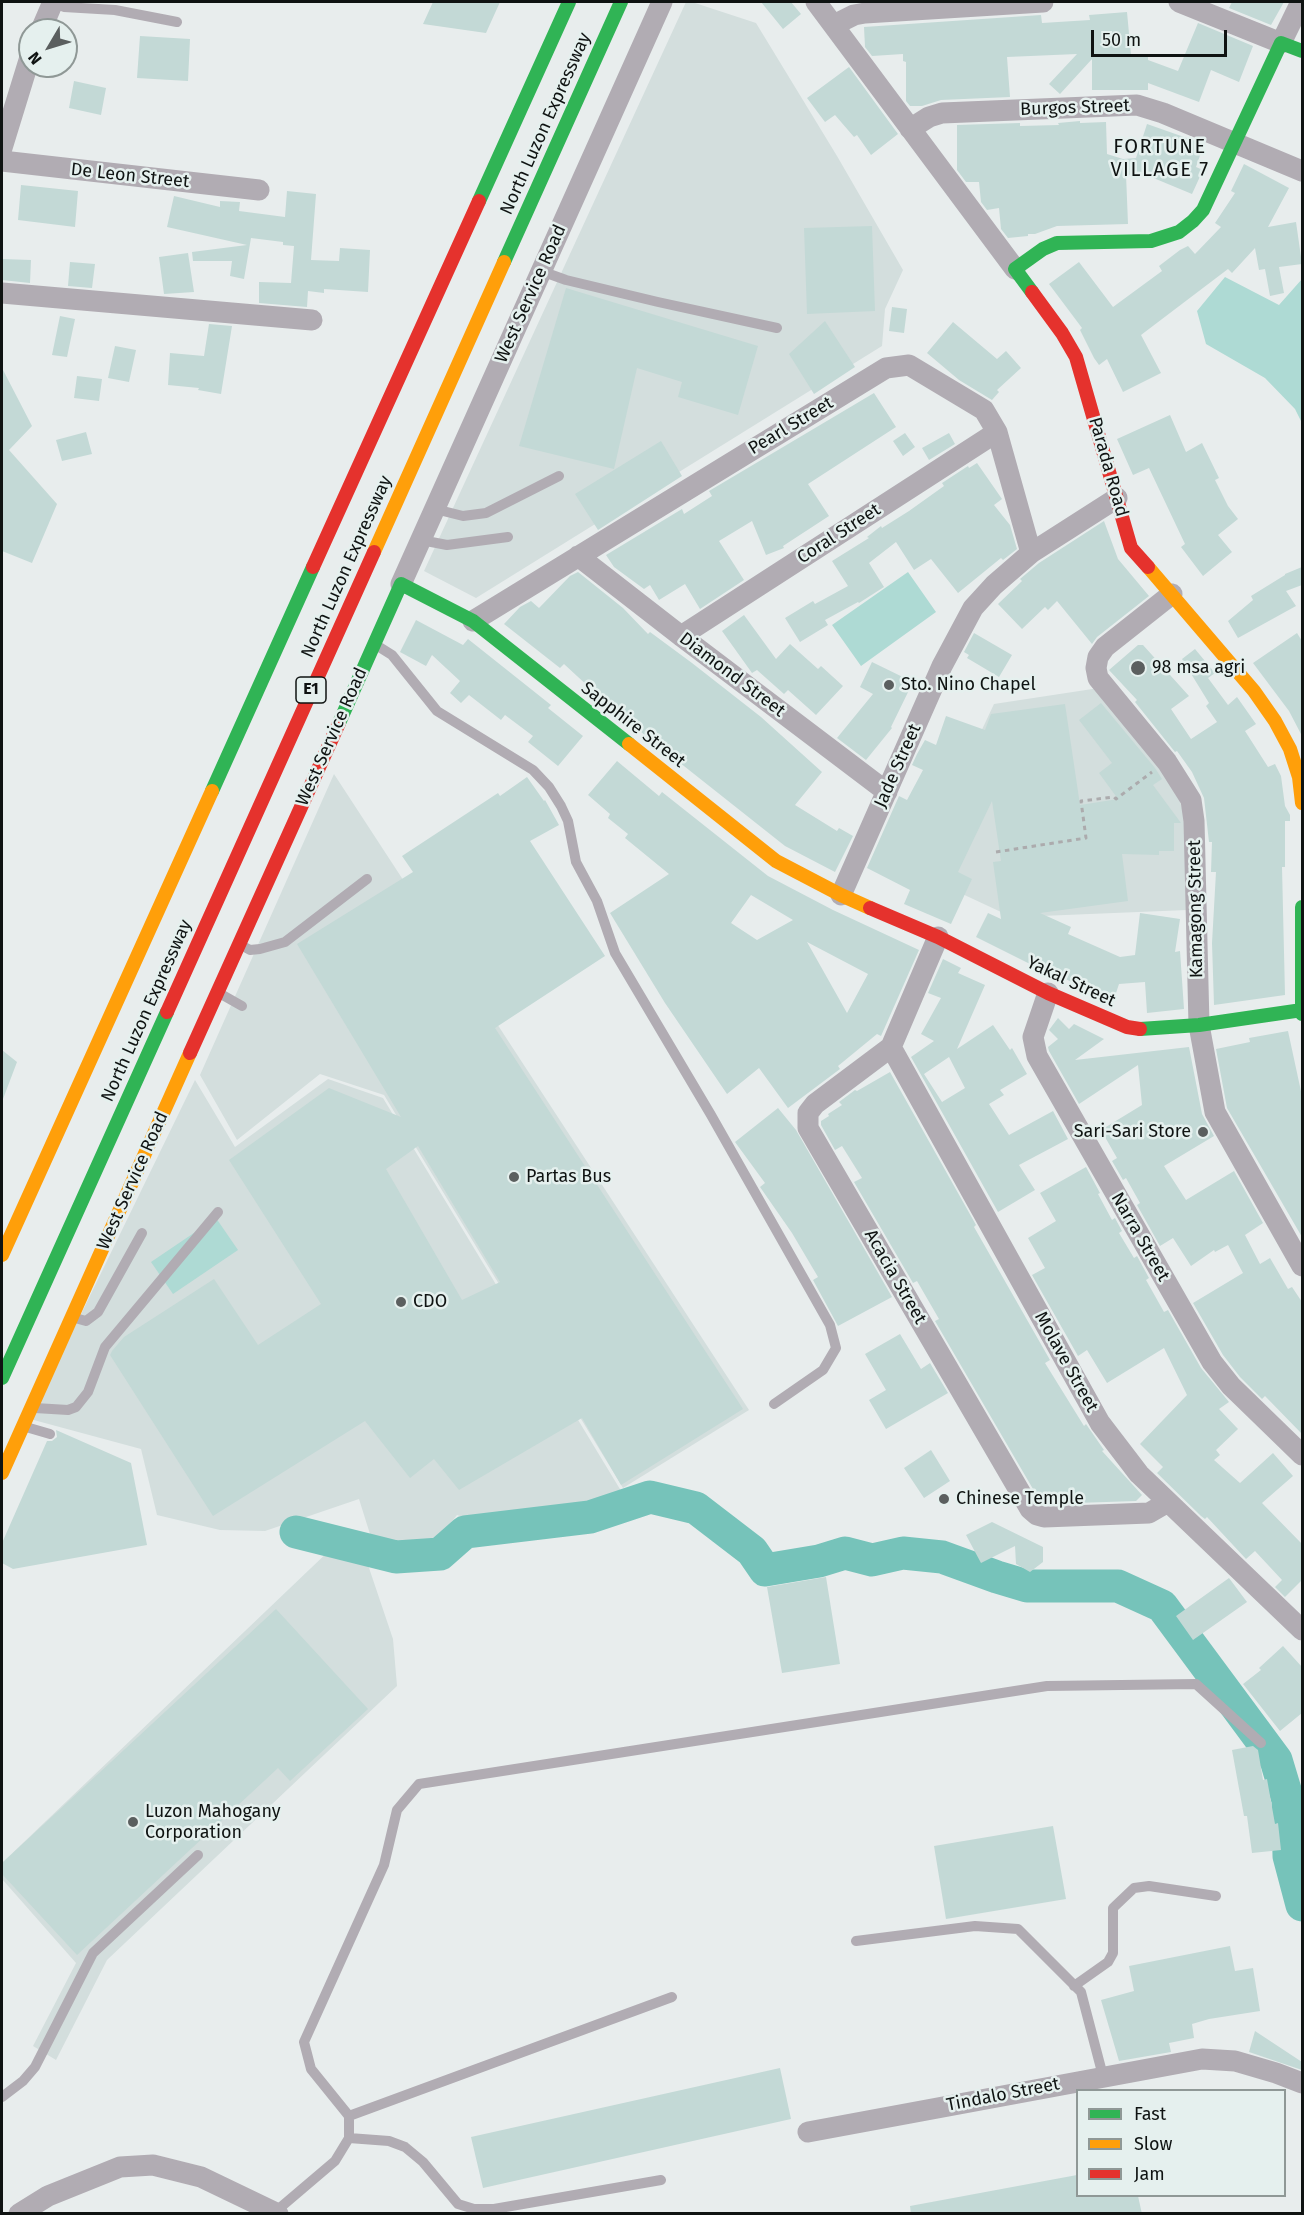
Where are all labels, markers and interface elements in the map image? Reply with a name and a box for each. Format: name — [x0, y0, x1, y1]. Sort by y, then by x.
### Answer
north arrow — [18, 18, 78, 78]
scale bar — [1094, 18, 1230, 56]
text: 50 m — [1102, 29, 1141, 51]
street label: North Luzon Expressway — [496, 30, 596, 218]
text: N — [24, 48, 46, 68]
street label: Burgos Street — [1020, 95, 1130, 121]
district label: FORTUNE VILLAGE 7 — [1110, 135, 1210, 182]
street label: De Leon Street — [70, 159, 190, 193]
street label: West Service Road — [491, 222, 571, 366]
street label: Pearl Street — [745, 392, 837, 460]
street label: Parada Road — [1084, 415, 1132, 519]
street label: North Luzon Expressway — [297, 473, 397, 661]
street label: Coral Street — [793, 499, 885, 569]
street label: Diamond Street — [675, 628, 789, 722]
place label: 98 msa agri — [1152, 657, 1245, 679]
marker: 98 msa agri — [1129, 659, 1147, 677]
street label: West Service Road — [292, 665, 372, 809]
place label: Sto. Nino Chapel — [901, 674, 1036, 696]
road number: E1 — [296, 677, 326, 703]
street label: Sapphire Street — [577, 678, 689, 772]
marker: Sto. Nino Chapel — [882, 678, 896, 692]
street label: Jade Street — [870, 721, 926, 811]
street label: Kamagong Street — [1184, 840, 1208, 978]
street label: North Luzon Expressway — [97, 917, 197, 1105]
street label: Yakal Street — [1023, 952, 1119, 1012]
street label: West Service Road — [93, 1109, 173, 1253]
place label: Sari-Sari Store — [1074, 1121, 1191, 1143]
marker: Sari-Sari Store — [1196, 1125, 1210, 1139]
place label: Partas Bus — [526, 1166, 611, 1188]
marker: Partas Bus — [507, 1170, 521, 1184]
street label: Narra Street — [1106, 1189, 1174, 1285]
street label: Acacia Street — [859, 1226, 931, 1328]
place label: CDO — [413, 1291, 447, 1313]
marker: CDO — [394, 1295, 408, 1309]
street label: Molave Street — [1030, 1308, 1102, 1416]
place label: Chinese Temple — [956, 1488, 1084, 1510]
marker: Chinese Temple — [937, 1492, 951, 1506]
place label: Luzon Mahogany Corporation — [145, 1801, 281, 1844]
marker: Luzon Mahogany Corporation — [126, 1815, 140, 1829]
street label: Tindalo Street — [945, 2073, 1061, 2117]
legend — [1076, 2089, 1286, 2197]
text: Fast — [1134, 2103, 1166, 2125]
text: Slow — [1134, 2133, 1172, 2155]
text: Jam — [1134, 2163, 1165, 2185]

